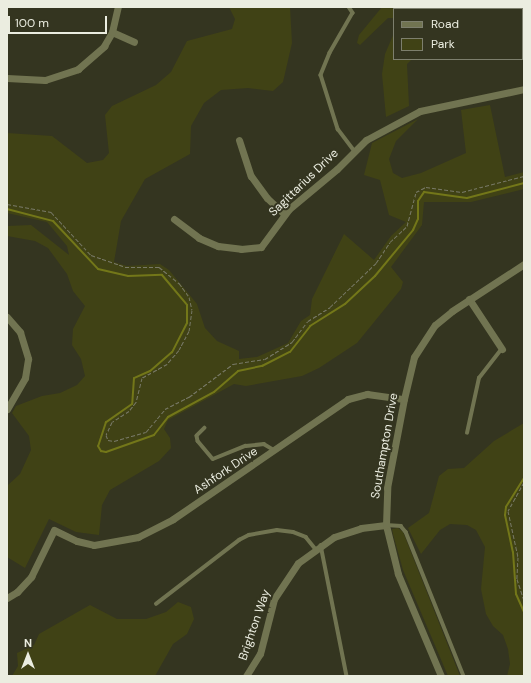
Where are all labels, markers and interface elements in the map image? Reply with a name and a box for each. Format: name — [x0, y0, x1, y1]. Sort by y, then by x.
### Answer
scale bar — [10, 8, 109, 34]
legend — [393, 8, 523, 60]
text: 100 m — [15, 15, 49, 31]
text: Road — [431, 16, 459, 32]
text: Park — [431, 36, 455, 52]
street label: Sagittarius Drive — [266, 146, 342, 220]
street label: Southampton Drive — [369, 392, 401, 500]
street label: Ashfork Drive — [191, 444, 261, 498]
street label: Brighton Way — [236, 588, 274, 662]
north arrow — [8, 635, 48, 675]
text: N — [24, 636, 32, 650]

